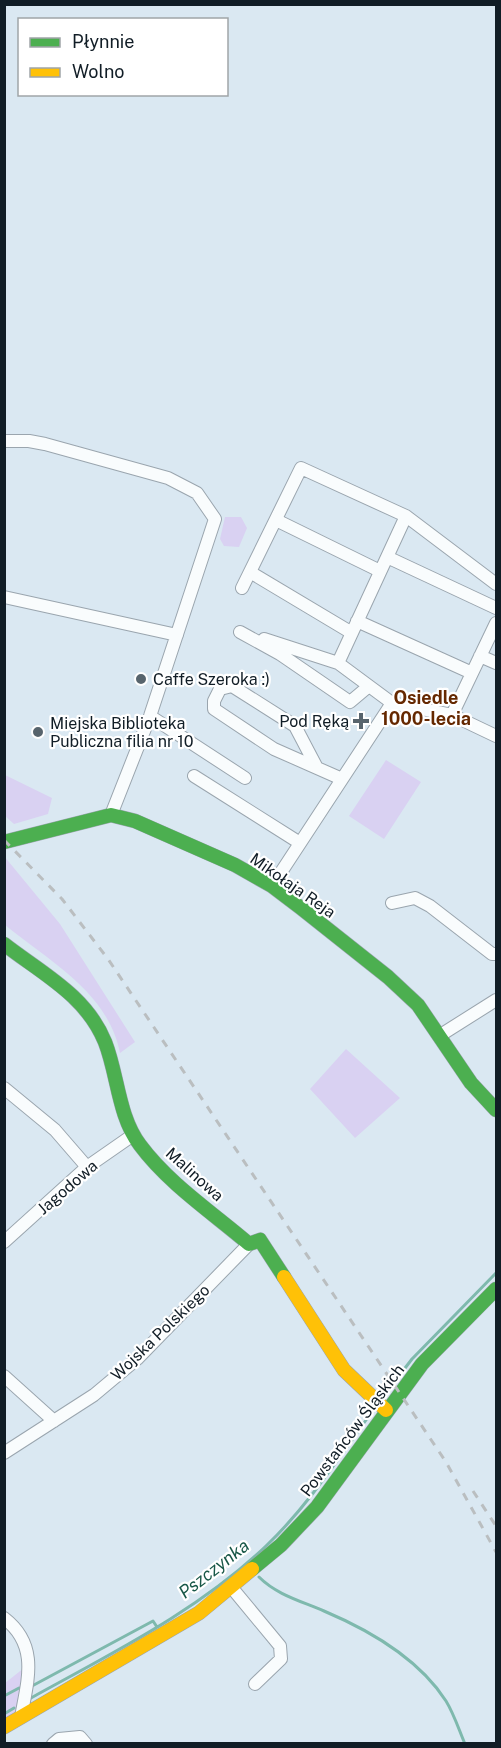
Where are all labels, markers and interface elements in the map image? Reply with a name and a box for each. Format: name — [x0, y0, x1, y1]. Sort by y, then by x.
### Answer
legend — [18, 18, 228, 96]
text: Płynnie — [72, 31, 135, 52]
text: Wolno — [72, 61, 124, 82]
place label: Caffe Szeroka :) — [153, 670, 270, 689]
marker: Caffe Szeroka :) — [134, 672, 148, 686]
district label: Osiedle 1000-lecia — [381, 687, 471, 729]
place label: Pod Ręką — [279, 712, 349, 731]
place label: Miejska Biblioteka Publiczna filia nr 10 — [50, 714, 194, 751]
marker: Pod Ręką — [354, 714, 368, 728]
marker: Miejska Biblioteka Publiczna filia nr 10 — [31, 725, 45, 739]
street label: Mikołaja Reja — [246, 849, 339, 922]
street label: Malinowa — [162, 1144, 227, 1205]
street label: Jagodowa — [33, 1156, 101, 1219]
street label: Wojska Polskiego — [107, 1280, 214, 1384]
street label: Powstańców Śląskich — [296, 1360, 408, 1500]
water label: Pszczynka — [174, 1535, 253, 1603]

